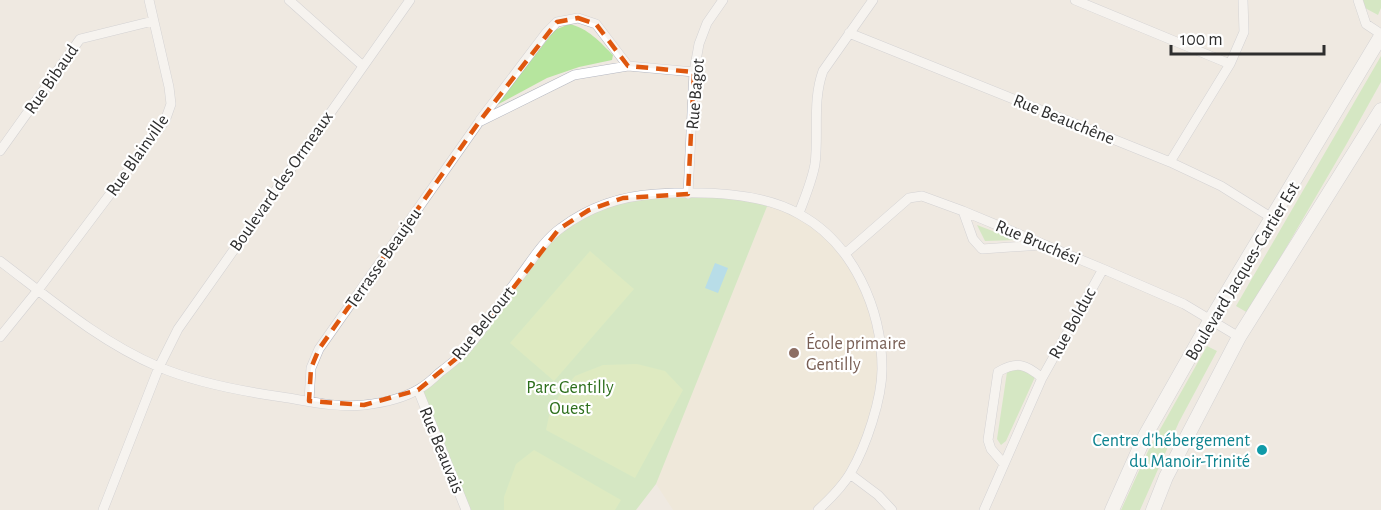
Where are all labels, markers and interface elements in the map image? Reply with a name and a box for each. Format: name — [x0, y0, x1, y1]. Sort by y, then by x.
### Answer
scale bar — [1171, 18, 1324, 56]
text: 100 m — [1180, 31, 1223, 49]
street label: Rue Bibaud — [21, 42, 82, 118]
street label: Rue Bagot — [684, 57, 708, 130]
street label: Rue Beauchêne — [1010, 91, 1117, 148]
street label: Boulevard des Ormeaux — [227, 108, 337, 255]
street label: Rue Blainville — [103, 112, 172, 200]
street label: Boulevard Jacques-Cartier Est — [1182, 179, 1303, 364]
street label: Terrasse Beaujeu — [343, 205, 425, 312]
street label: Rue Bruchési — [993, 217, 1083, 269]
street label: Rue Belcourt — [449, 283, 519, 364]
street label: Rue Bolduc — [1046, 285, 1100, 362]
place label: École primaire Gentilly — [806, 332, 906, 374]
marker: École primaire Gentilly — [787, 346, 801, 360]
park label: Parc Gentilly Ouest — [526, 379, 614, 418]
street label: Rue Beauvais — [416, 404, 467, 496]
place label: Centre d'hébergement du Manoir-Trinité — [1092, 432, 1250, 471]
marker: Centre d'hébergement du Manoir-Trinité — [1255, 443, 1269, 457]

